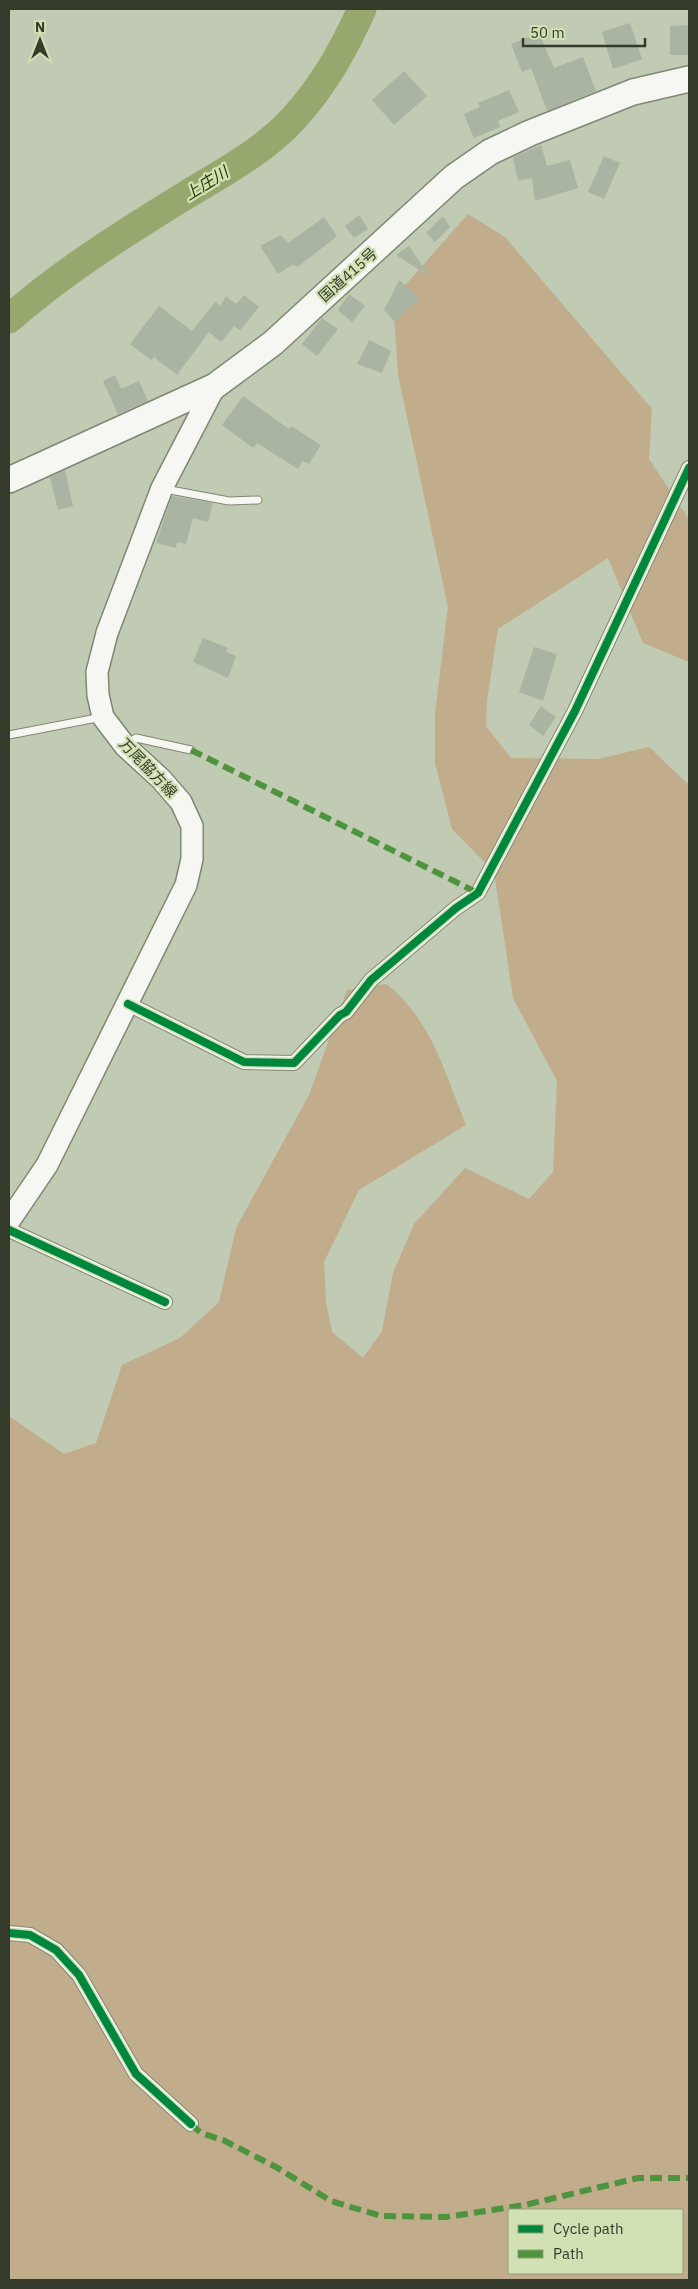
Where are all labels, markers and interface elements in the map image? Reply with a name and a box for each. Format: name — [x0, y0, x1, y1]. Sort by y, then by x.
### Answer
north arrow — [15, 15, 65, 65]
scale bar — [523, 15, 646, 47]
text: N — [35, 18, 45, 36]
text: 50 m — [530, 23, 565, 42]
water label: 上庄川 — [180, 161, 233, 204]
street label: 国道415号 — [315, 243, 381, 306]
street label: 万尾脇方線 — [115, 734, 181, 801]
legend — [508, 2209, 683, 2274]
text: Cycle path — [553, 2219, 624, 2238]
text: Path — [553, 2244, 584, 2263]

